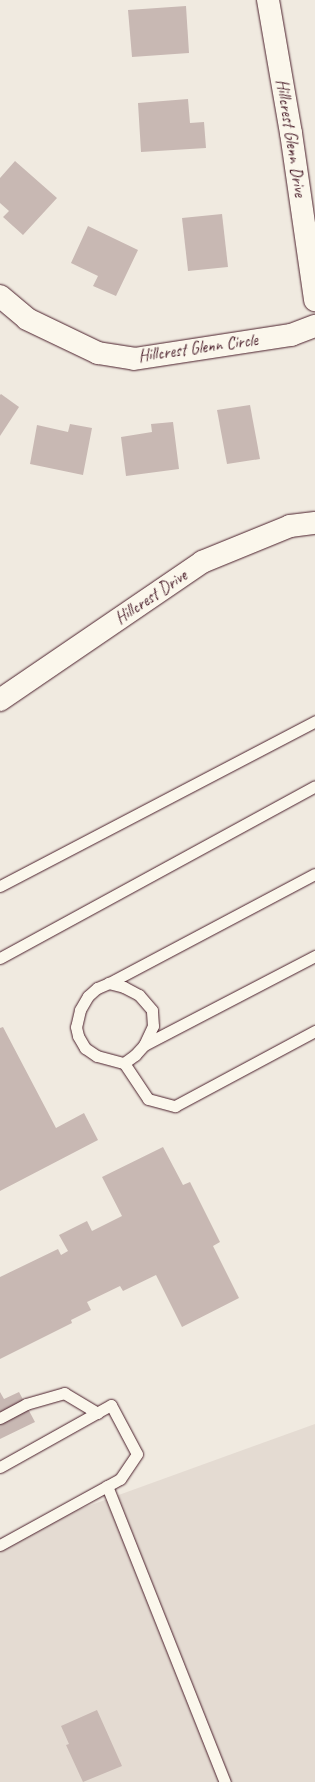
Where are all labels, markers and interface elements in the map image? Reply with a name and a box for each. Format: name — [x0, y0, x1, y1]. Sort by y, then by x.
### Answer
street label: Hillcrest Glenn Drive — [272, 78, 310, 198]
street label: Hillcrest Glenn Circle — [137, 330, 259, 366]
street label: Hillcrest Drive — [111, 565, 191, 629]

